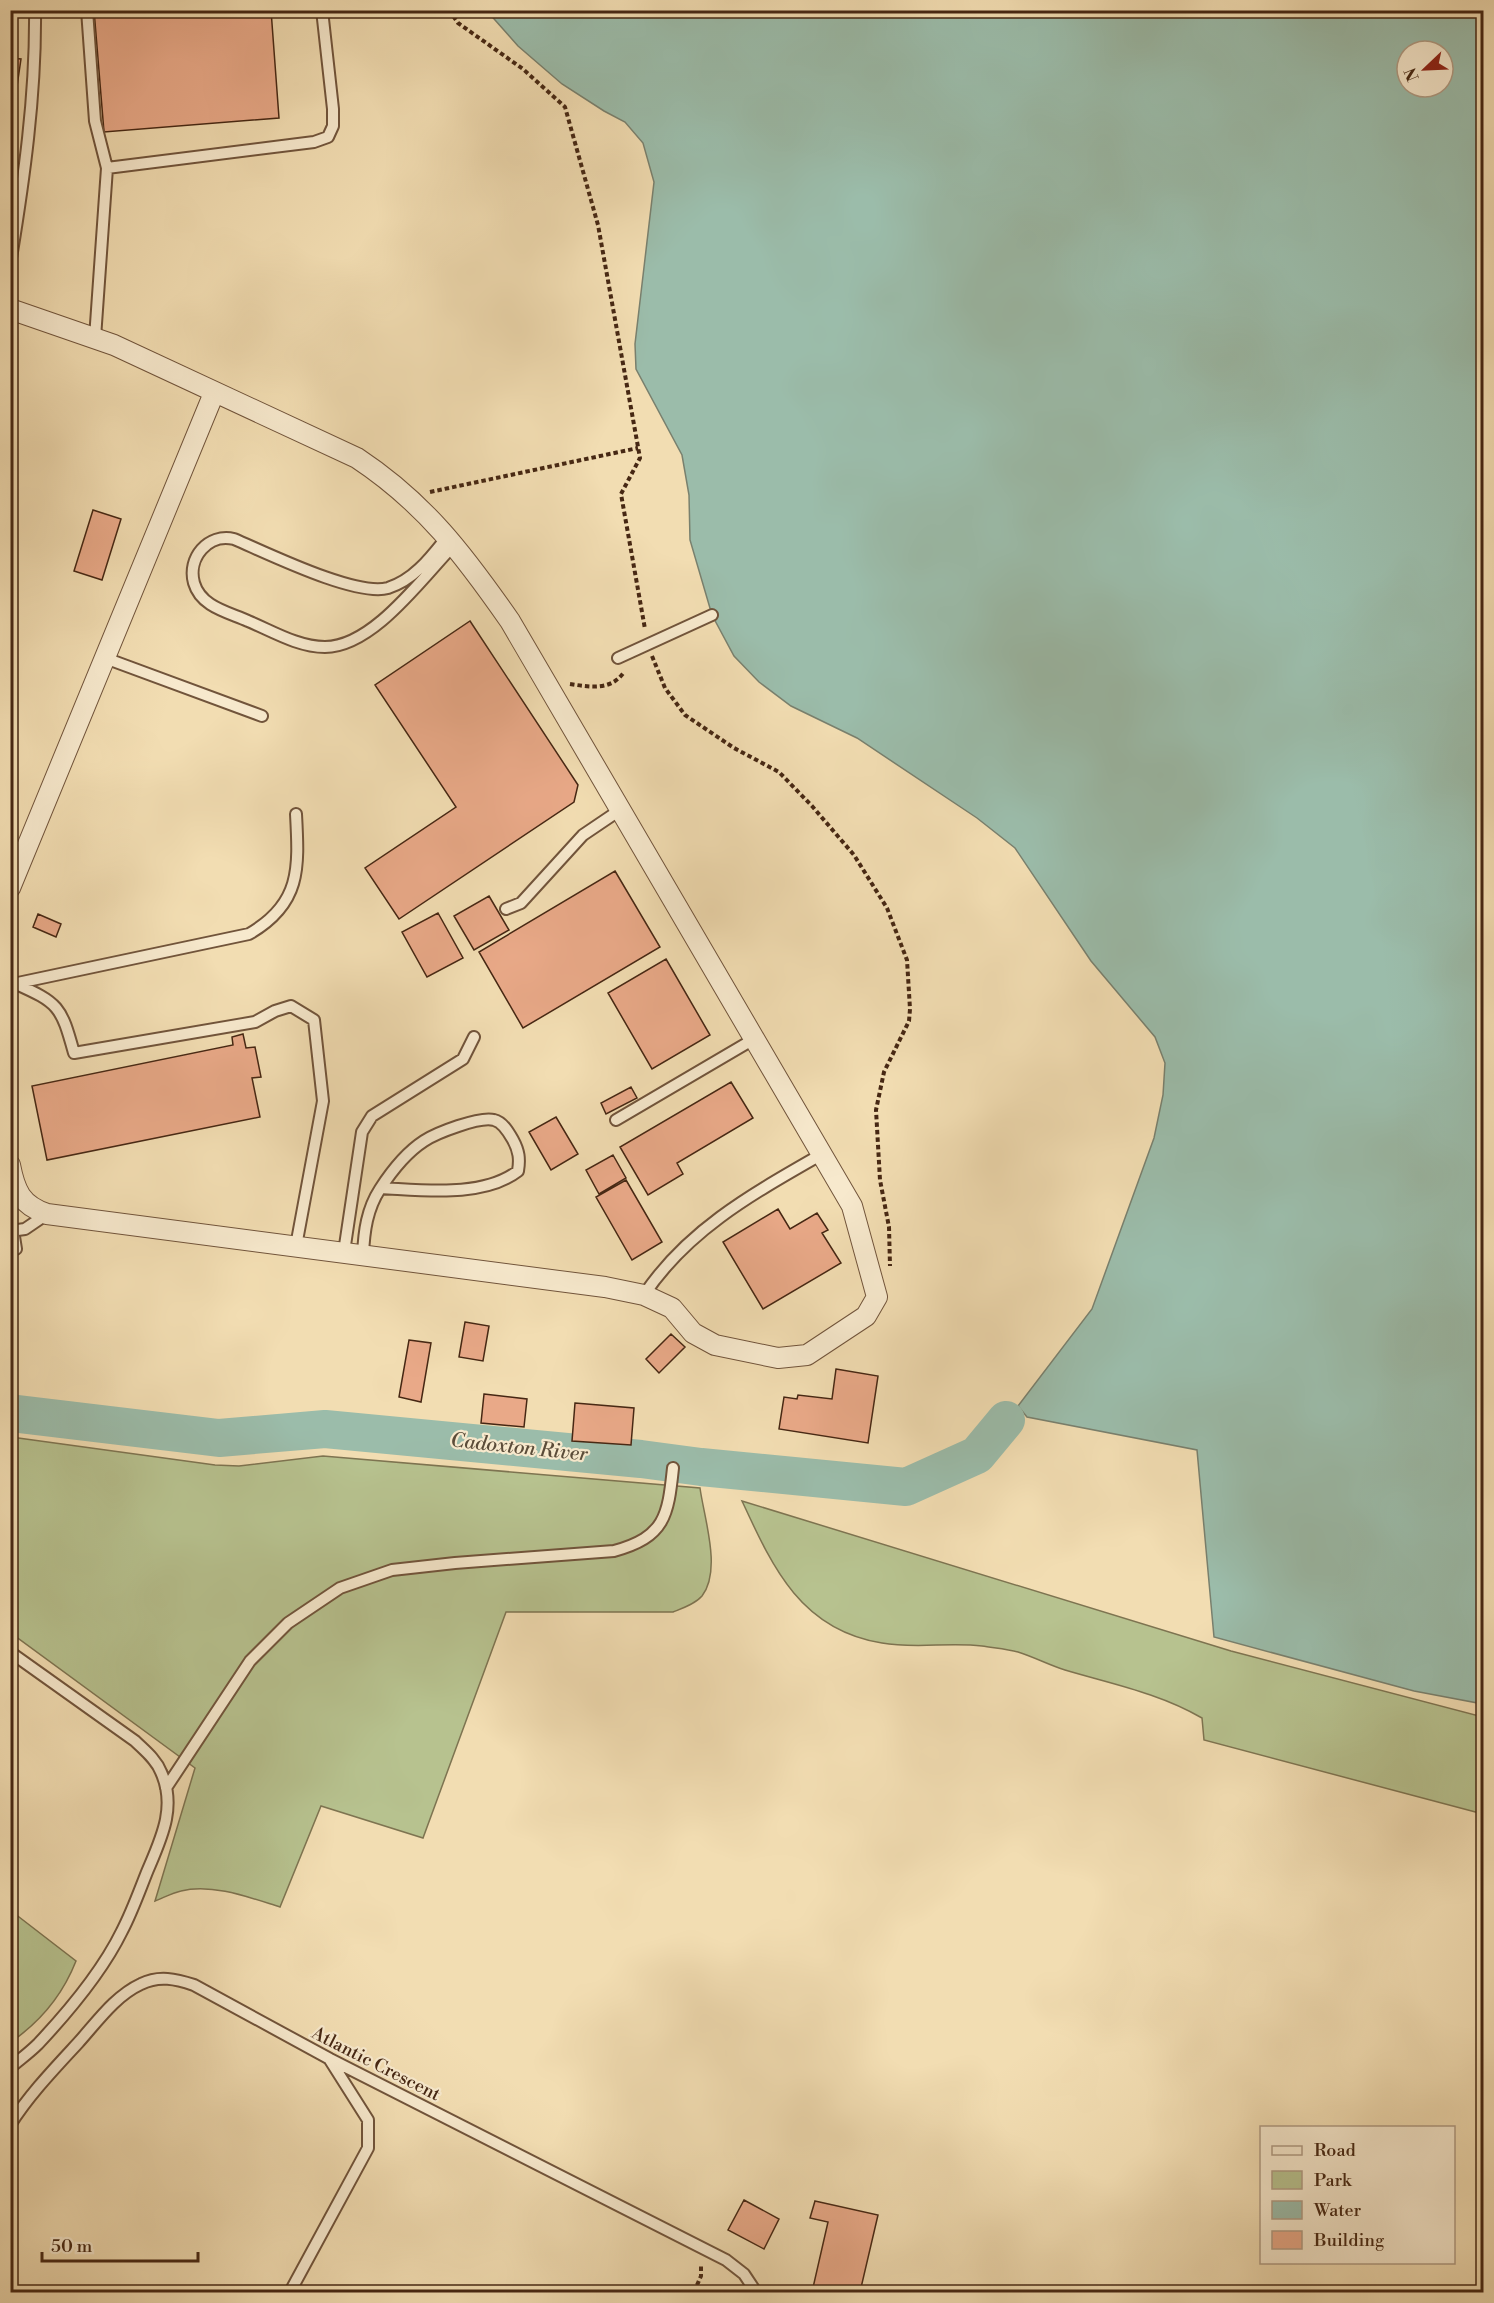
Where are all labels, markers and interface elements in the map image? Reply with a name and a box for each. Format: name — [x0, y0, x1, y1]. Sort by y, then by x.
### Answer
north arrow — [1395, 39, 1455, 99]
text: N — [1400, 64, 1424, 84]
water label: Cadoxton River — [449, 1428, 589, 1468]
street label: Atlantic Crescent — [307, 2021, 445, 2107]
legend — [1260, 2126, 1455, 2264]
text: Road — [1314, 2139, 1357, 2162]
text: Park — [1314, 2169, 1353, 2192]
text: Water — [1313, 2199, 1362, 2222]
scale bar — [42, 2225, 198, 2263]
text: Building — [1313, 2229, 1385, 2252]
text: 50 m — [51, 2235, 93, 2258]

